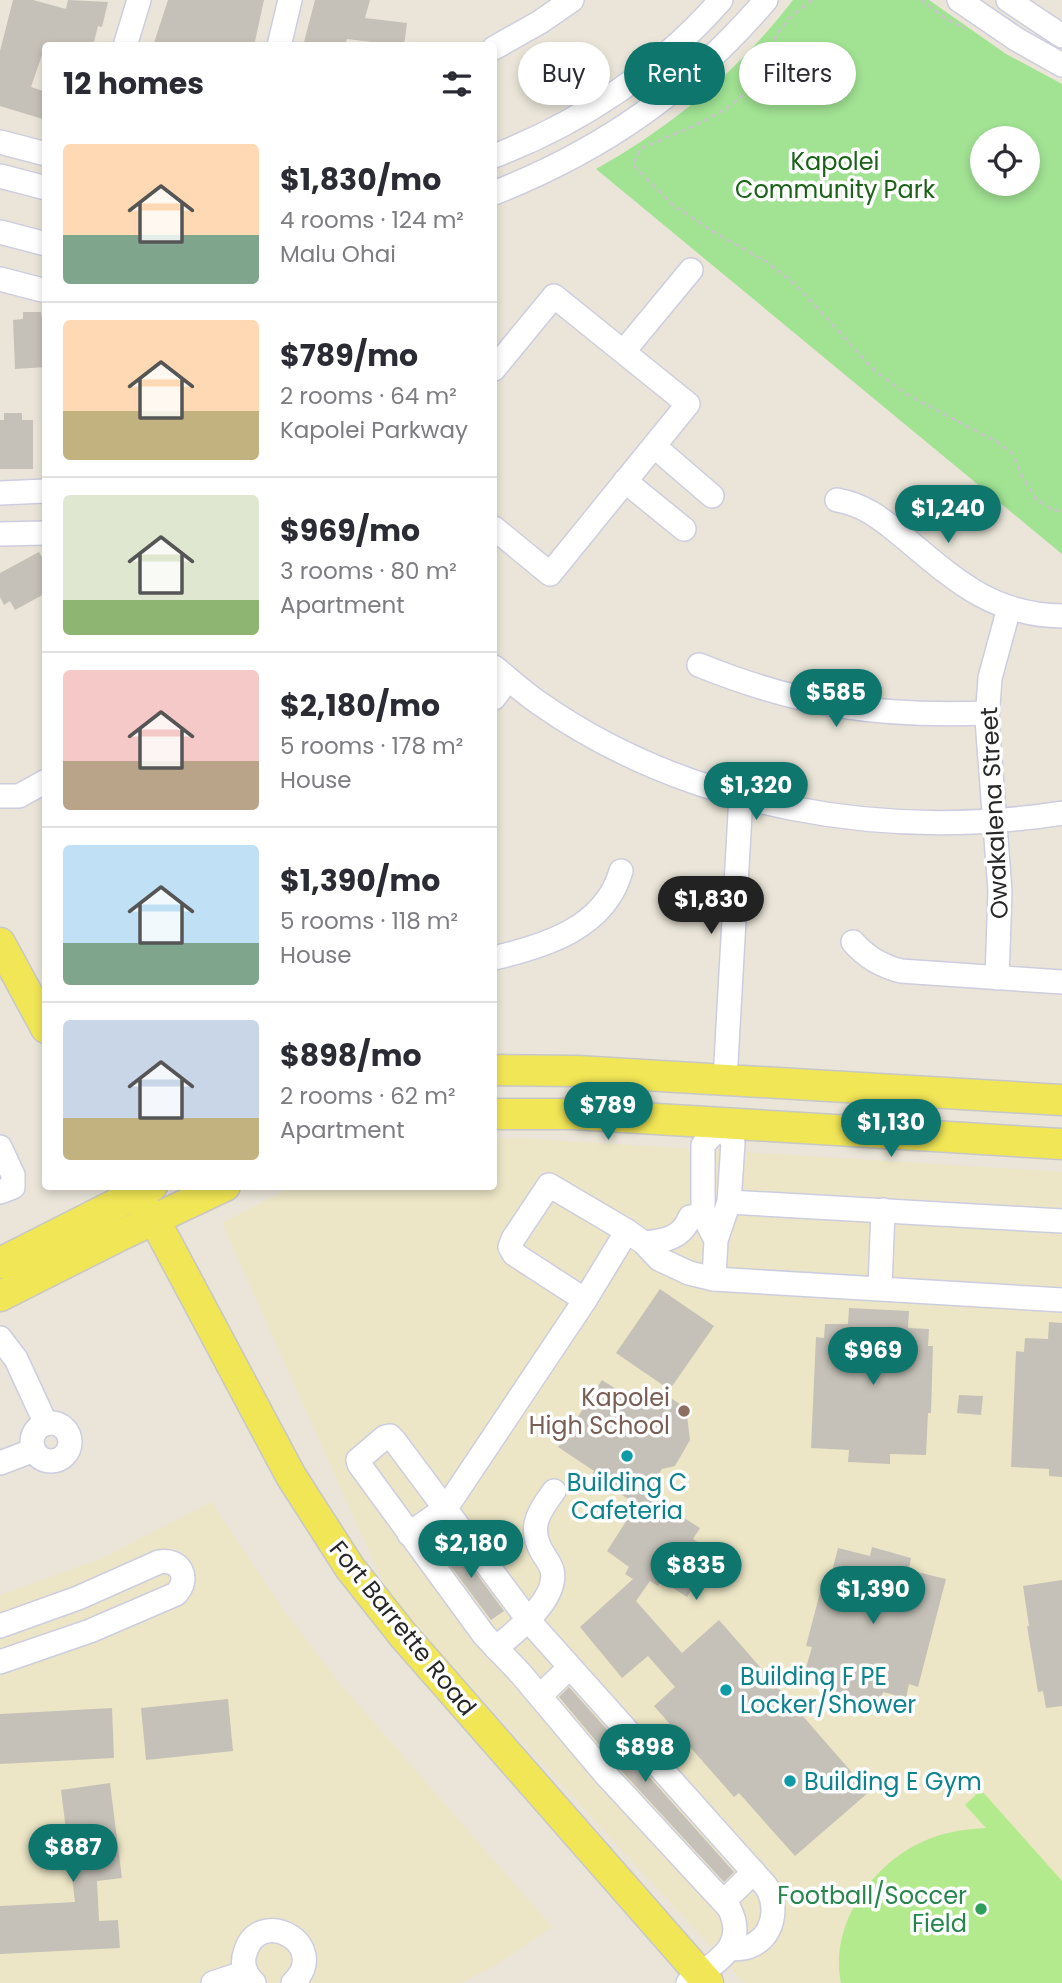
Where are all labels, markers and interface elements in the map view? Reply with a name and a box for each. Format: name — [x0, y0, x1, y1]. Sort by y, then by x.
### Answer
chip: Buy — [518, 42, 610, 105]
chip: Rent — [624, 42, 725, 105]
chip: Filters — [739, 42, 856, 105]
text: 12 homes — [63, 62, 204, 105]
icon: filters — [438, 65, 476, 103]
map controls — [970, 126, 1040, 196]
button: locate — [970, 126, 1040, 196]
park label: Kapolei Community Park — [735, 145, 936, 206]
text: $1,830/mo — [280, 158, 441, 201]
icon: home — [119, 172, 203, 256]
text: 4 rooms · 124 m² — [280, 204, 464, 236]
text: Malu Ohai — [280, 238, 396, 270]
text: $789/mo — [280, 334, 418, 377]
icon: home — [119, 348, 203, 432]
text: 2 rooms · 64 m² — [280, 380, 457, 412]
text: Kapolei Parkway — [280, 414, 468, 446]
pin: $1,240 — [891, 486, 1005, 545]
text: $1,240 — [911, 492, 985, 524]
text: $969/mo — [280, 509, 420, 552]
icon: home — [119, 523, 203, 607]
text: 3 rooms · 80 m² — [280, 555, 457, 587]
text: Apartment — [280, 589, 405, 621]
pin: $585 — [795, 670, 877, 729]
text: $585 — [806, 676, 866, 708]
text: $2,180/mo — [280, 684, 440, 727]
icon: home — [119, 698, 203, 782]
street label: Owakalena Street — [972, 706, 1016, 920]
text: 5 rooms · 178 m² — [280, 730, 463, 762]
pin: $1,320 — [699, 762, 813, 822]
text: House — [280, 764, 352, 796]
text: $1,320 — [720, 769, 792, 801]
text: $1,390/mo — [280, 859, 440, 902]
icon: home — [119, 873, 203, 957]
pin: $1,830 — [654, 876, 768, 936]
text: $1,830 — [674, 883, 748, 915]
text: 5 rooms · 118 m² — [280, 905, 458, 937]
text: House — [280, 939, 352, 971]
text: $898/mo — [280, 1034, 422, 1077]
icon: home — [119, 1048, 203, 1132]
text: 2 rooms · 62 m² — [280, 1080, 456, 1112]
pin: $789 — [567, 1082, 649, 1142]
text: $789 — [580, 1089, 636, 1121]
pin: $1,130 — [834, 1100, 948, 1159]
text: $1,130 — [857, 1106, 925, 1138]
text: Apartment — [280, 1114, 405, 1146]
pin: $969 — [832, 1328, 914, 1387]
text: $969 — [844, 1334, 902, 1366]
place label: Kapolei High School — [529, 1381, 670, 1442]
marker: Kapolei High School — [676, 1403, 692, 1419]
marker: Building C Cafeteria — [619, 1448, 635, 1464]
place label: Building C Cafeteria — [567, 1466, 687, 1527]
pin: $2,180 — [414, 1520, 528, 1580]
text: $2,180 — [434, 1527, 508, 1559]
street label: Fort Barrette Road — [322, 1534, 484, 1722]
pin: $835 — [655, 1542, 737, 1602]
text: $835 — [667, 1549, 725, 1581]
pin: $1,390 — [816, 1566, 930, 1626]
text: $1,390 — [836, 1573, 910, 1605]
place label: Building F PE Locker/Shower — [740, 1660, 916, 1721]
marker: Building F PE Locker/Shower — [718, 1682, 734, 1698]
pin: $898 — [604, 1724, 686, 1784]
text: $898 — [615, 1731, 675, 1763]
place label: Building E Gym — [804, 1765, 982, 1798]
marker: Building E Gym — [782, 1773, 798, 1789]
pin: $887 — [32, 1825, 114, 1884]
text: $887 — [44, 1831, 102, 1863]
place label: Football/Soccer Field — [777, 1879, 967, 1940]
marker: Football/Soccer Field — [973, 1901, 989, 1917]

